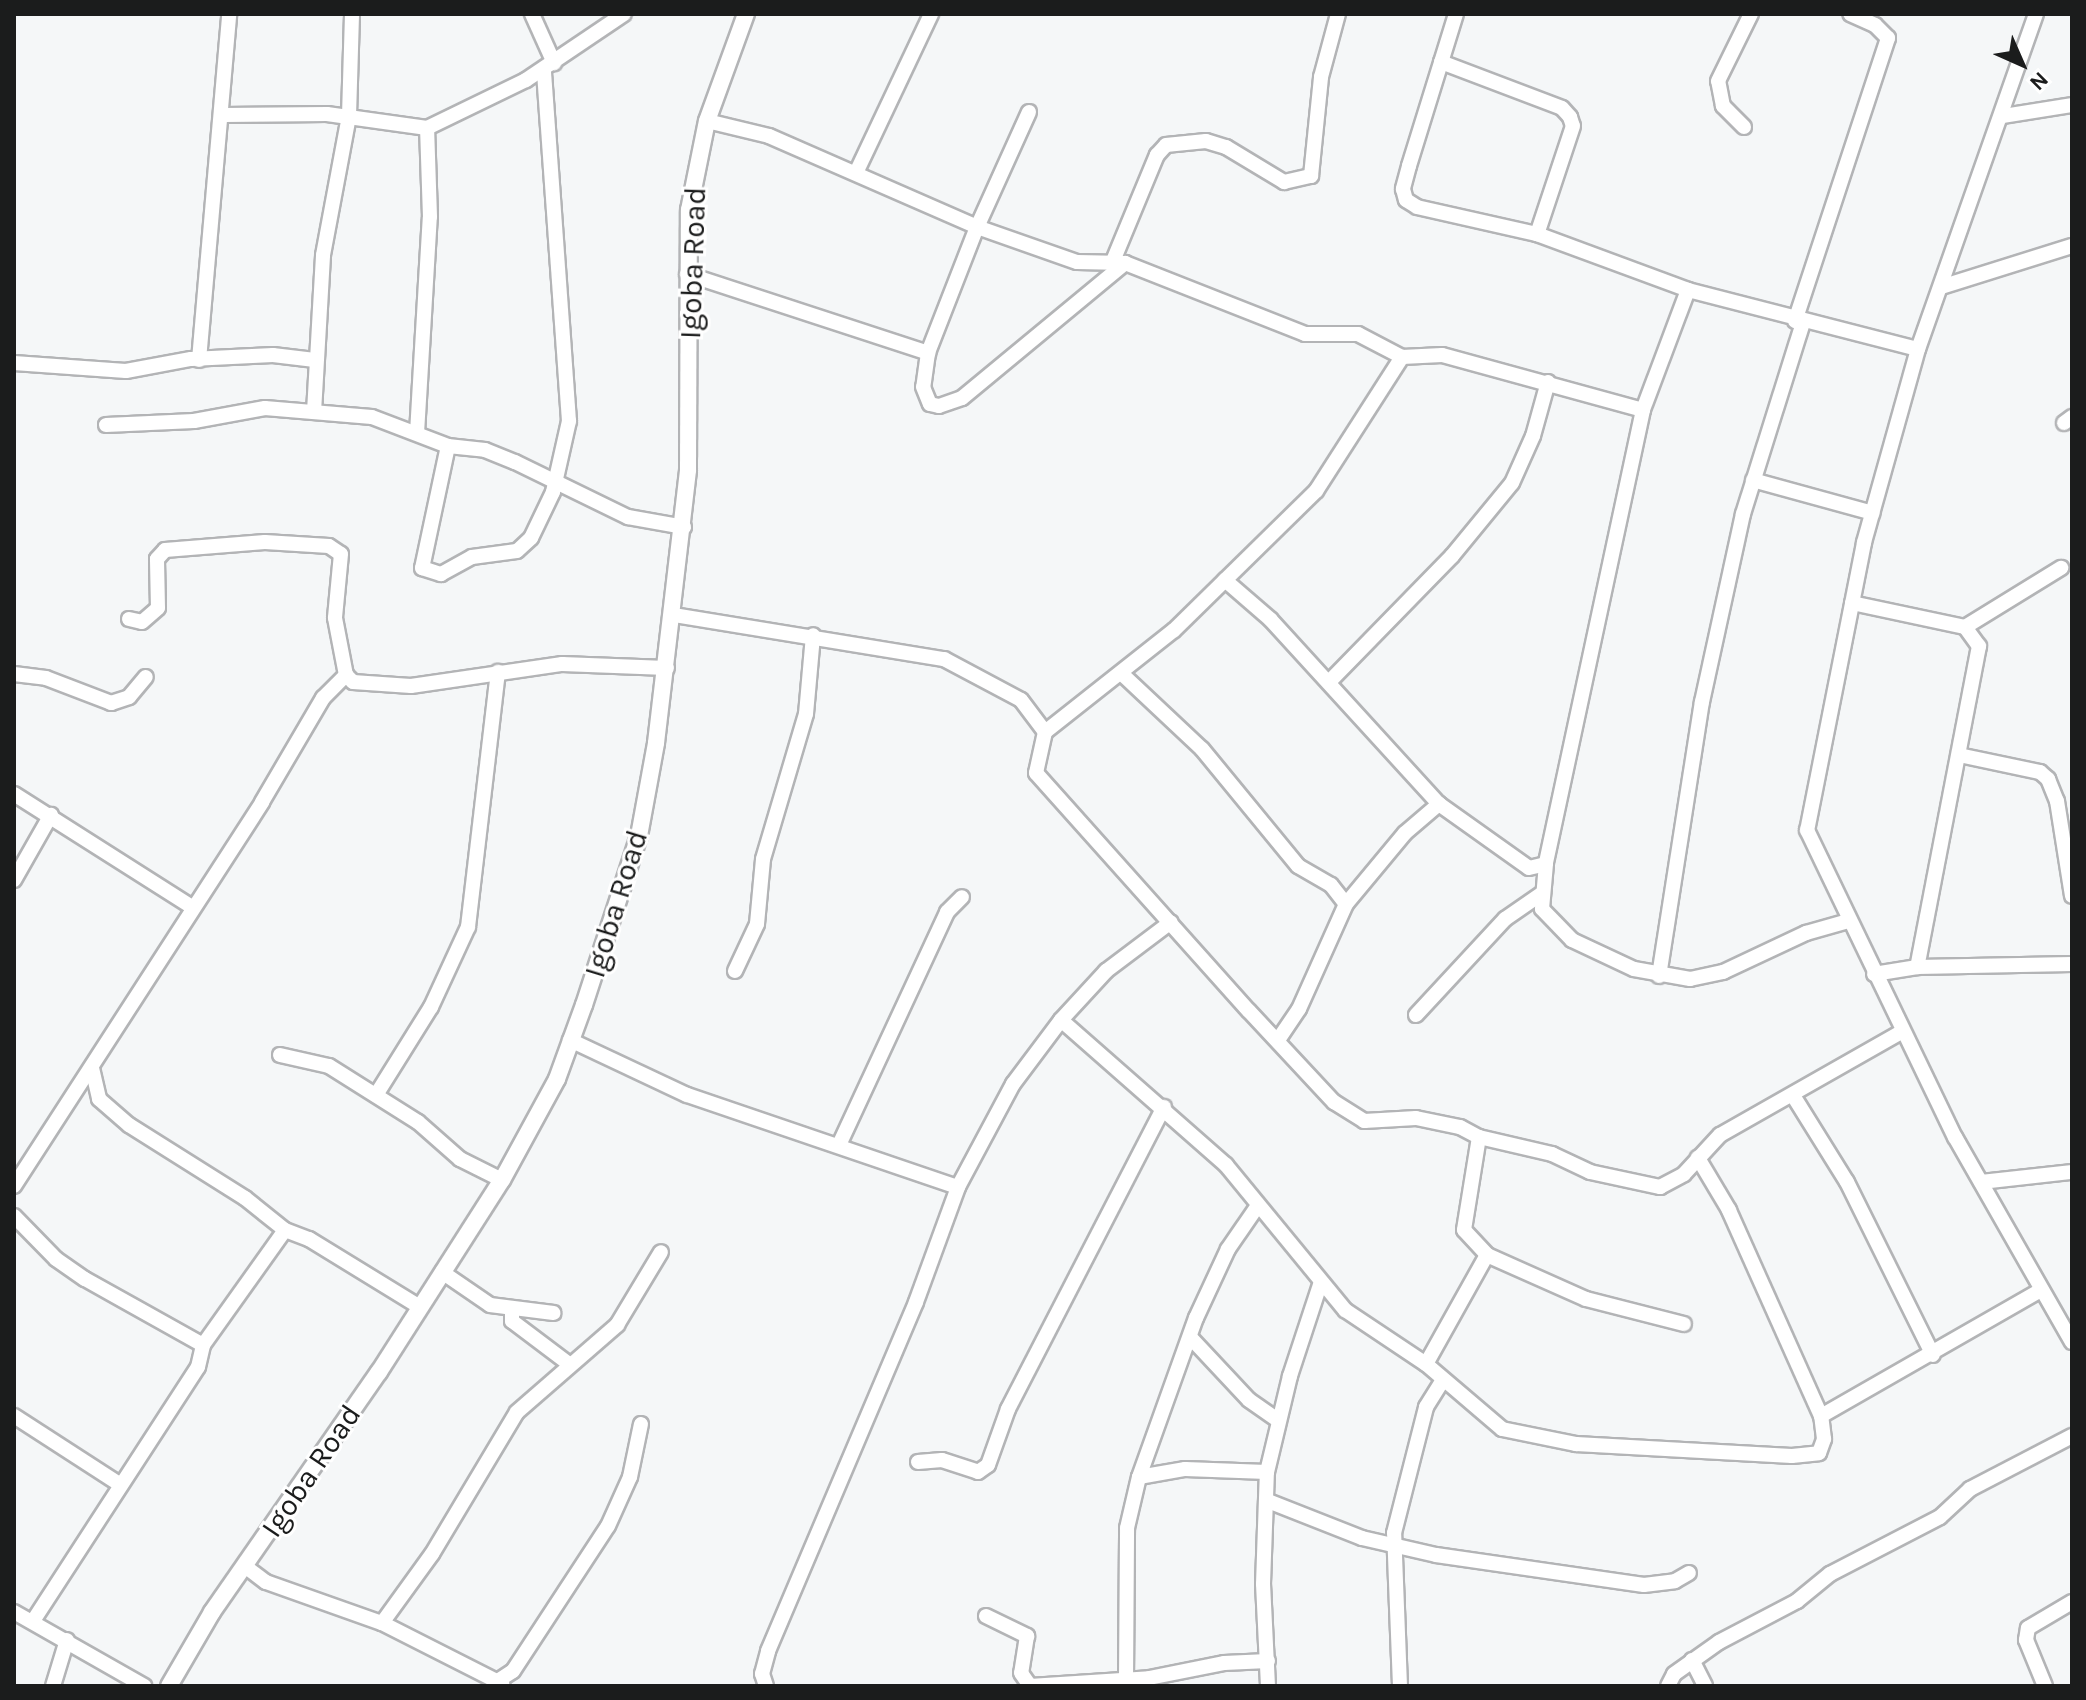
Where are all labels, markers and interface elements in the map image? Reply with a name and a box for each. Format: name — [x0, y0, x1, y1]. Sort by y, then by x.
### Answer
north arrow — [1982, 24, 2062, 104]
text: N — [2024, 66, 2054, 96]
street label: Igoba Road — [672, 186, 714, 340]
street label: Igoba Road — [577, 826, 655, 982]
street label: Igoba Road — [254, 1398, 368, 1544]

